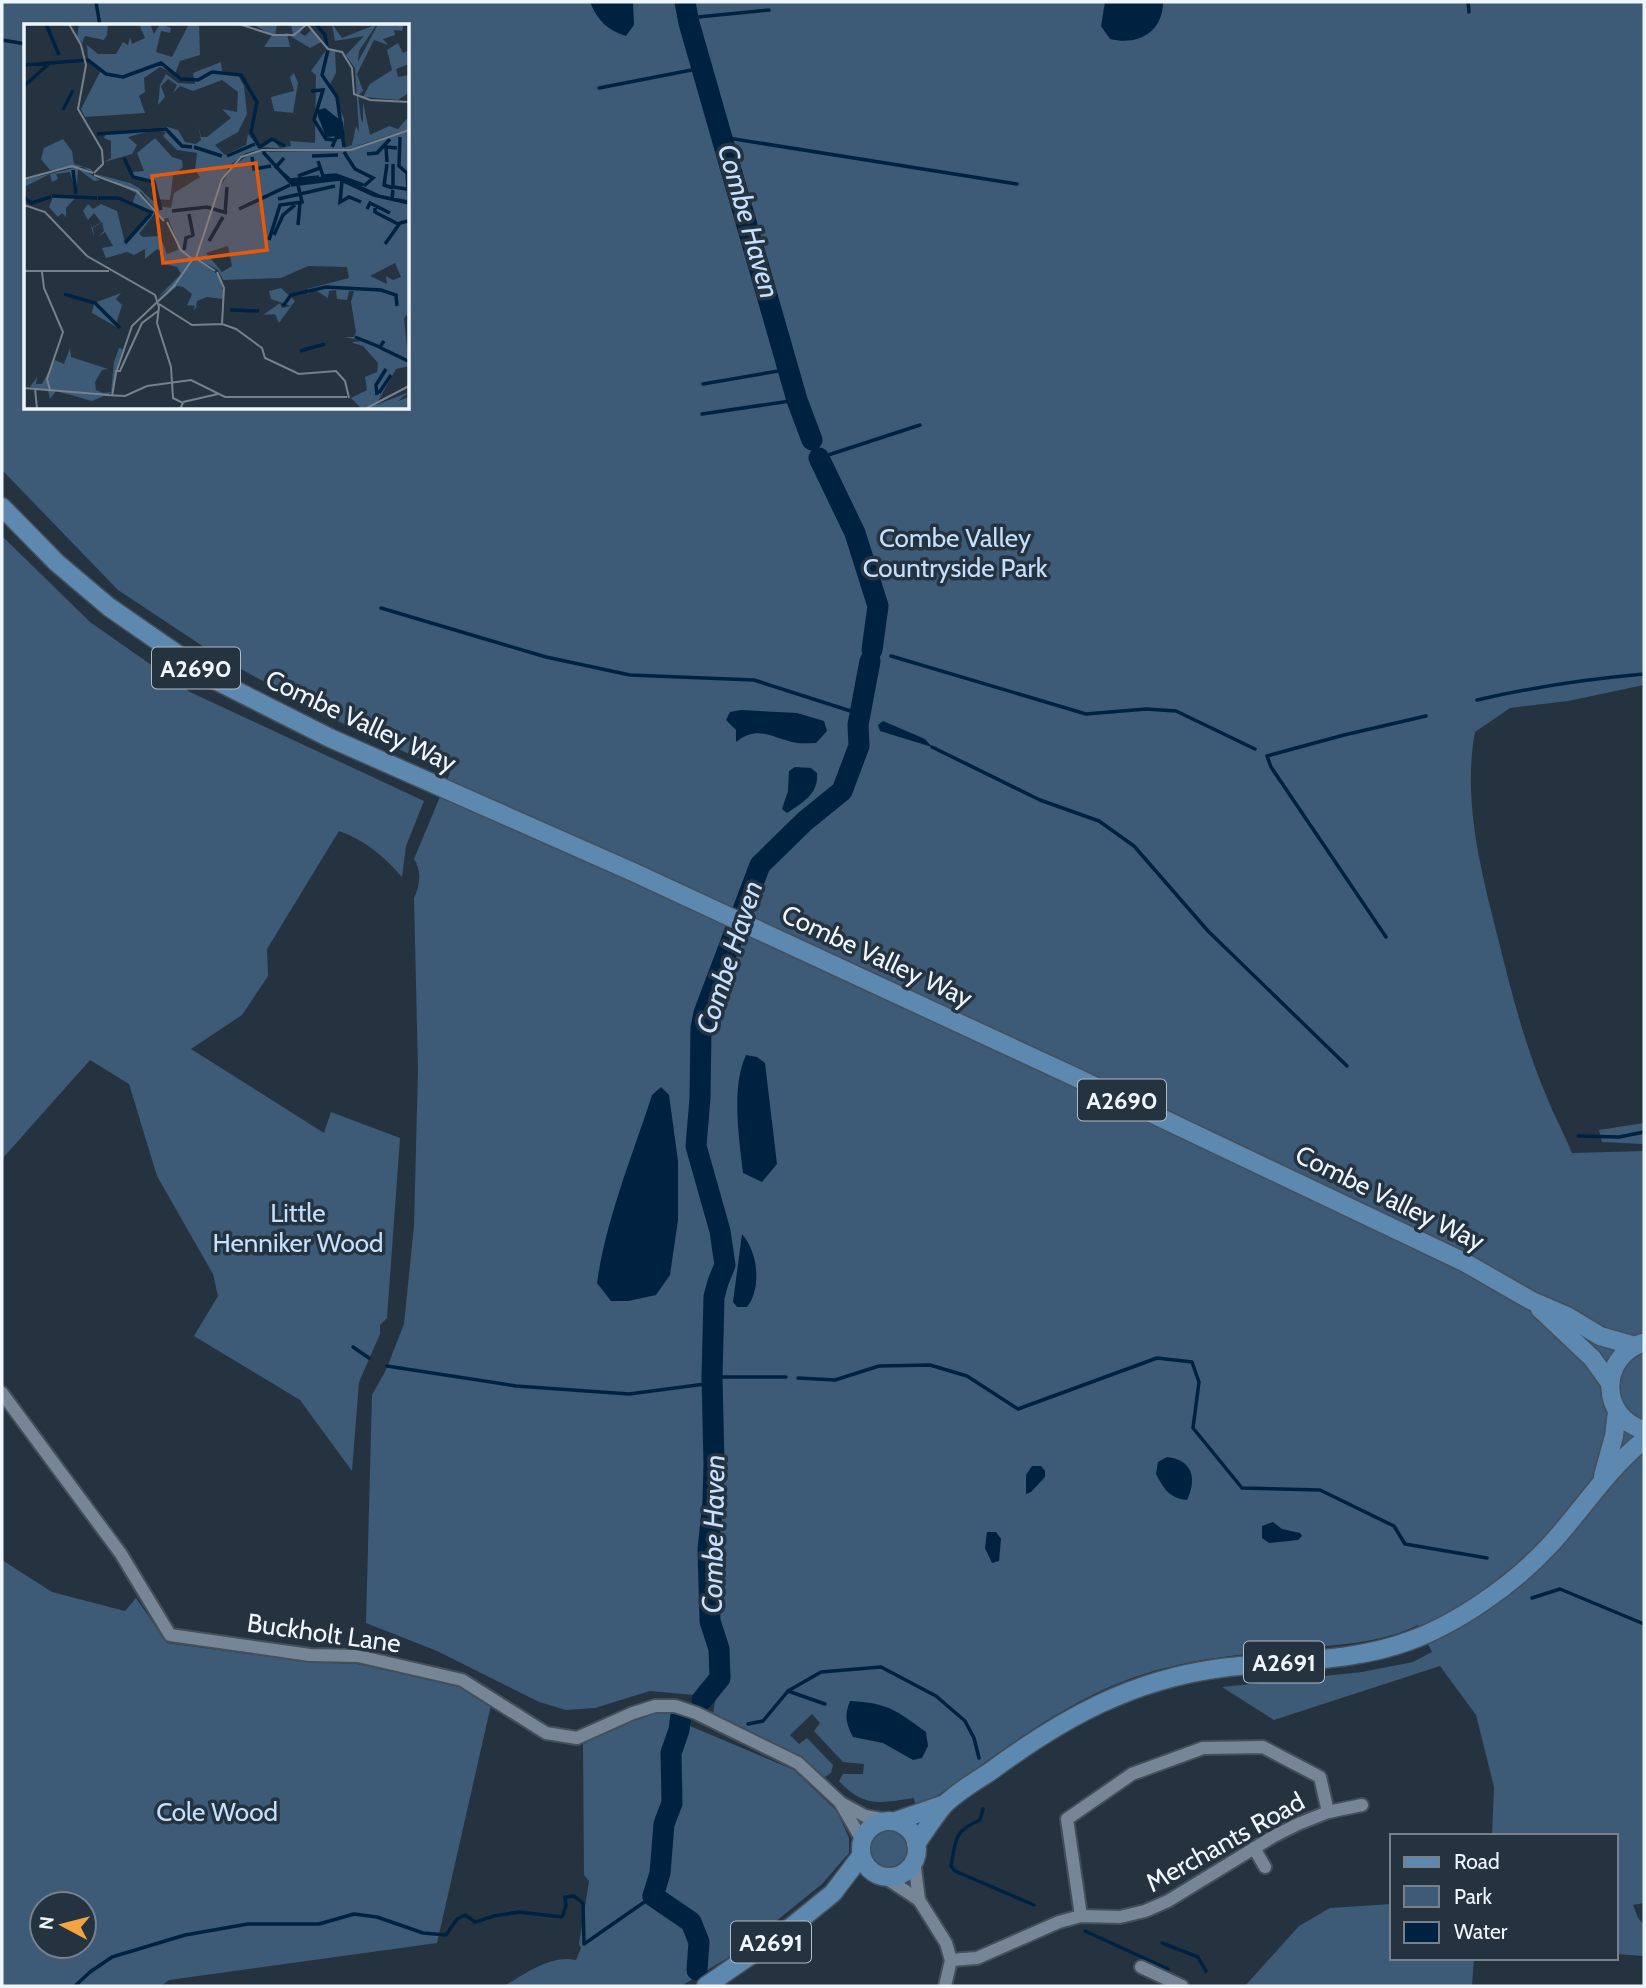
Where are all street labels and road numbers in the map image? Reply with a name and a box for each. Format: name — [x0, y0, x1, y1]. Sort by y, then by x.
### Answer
road number: A2690 — [152, 648, 240, 688]
street label: Combe Valley Way — [261, 663, 461, 779]
street label: Combe Valley Way — [777, 898, 977, 1014]
road number: A2690 — [1078, 1080, 1166, 1120]
street label: Combe Valley Way — [1290, 1138, 1490, 1258]
street label: Buckholt Lane — [245, 1606, 403, 1660]
road number: A2691 — [1244, 1642, 1324, 1682]
street label: Merchants Road — [1140, 1785, 1310, 1899]
road number: A2691 — [731, 1922, 811, 1963]

